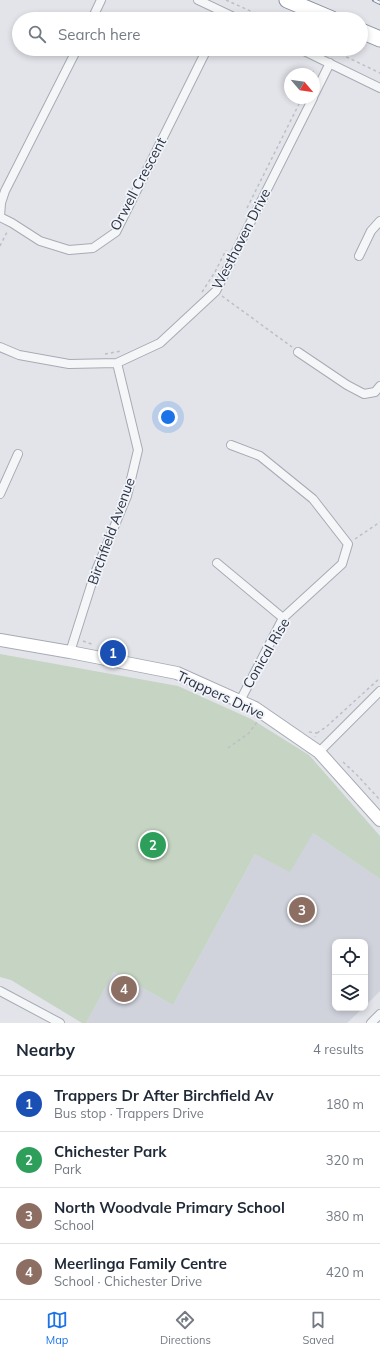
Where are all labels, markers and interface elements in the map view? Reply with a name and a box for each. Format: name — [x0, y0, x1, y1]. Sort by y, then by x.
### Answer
search box — [12, 12, 368, 56]
icon: search — [26, 23, 48, 45]
text: Search here — [58, 25, 140, 44]
north arrow — [284, 68, 320, 104]
street label: Orwell Crescent — [106, 134, 170, 234]
street label: Westhaven Drive — [208, 185, 274, 293]
your location — [158, 407, 178, 427]
street label: Birchfield Avenue — [83, 475, 139, 587]
street label: Conical Rise — [239, 615, 293, 691]
pin: 1 — [100, 638, 126, 668]
street label: Trappers Drive — [174, 667, 268, 723]
pin: 2 — [140, 830, 166, 860]
pin: 3 — [289, 895, 315, 925]
map controls — [332, 939, 368, 1011]
button: locate — [332, 939, 368, 975]
pin: 4 — [111, 974, 137, 1004]
button: layers — [332, 975, 368, 1011]
text: Nearby — [16, 1039, 75, 1060]
text: 4 results — [313, 1041, 364, 1057]
text: Trappers Dr After Birchfield Av — [54, 1086, 274, 1105]
text: 1 — [25, 1096, 33, 1112]
text: 180 m — [326, 1096, 364, 1112]
text: Bus stop · Trappers Drive — [54, 1105, 204, 1121]
text: Chichester Park — [54, 1142, 166, 1161]
text: 2 — [25, 1152, 33, 1168]
text: 320 m — [326, 1152, 364, 1168]
text: Park — [54, 1161, 81, 1177]
text: North Woodvale Primary School — [54, 1198, 285, 1217]
text: 3 — [25, 1208, 33, 1224]
text: 380 m — [326, 1208, 364, 1224]
text: School — [54, 1217, 94, 1233]
text: Meerlinga Family Centre — [54, 1254, 227, 1273]
text: 4 — [25, 1264, 33, 1280]
text: 420 m — [326, 1264, 364, 1280]
text: School · Chichester Drive — [54, 1273, 202, 1289]
tab: Map — [46, 1309, 68, 1347]
tab: Directions — [160, 1309, 211, 1347]
tab: Saved — [302, 1309, 334, 1347]

